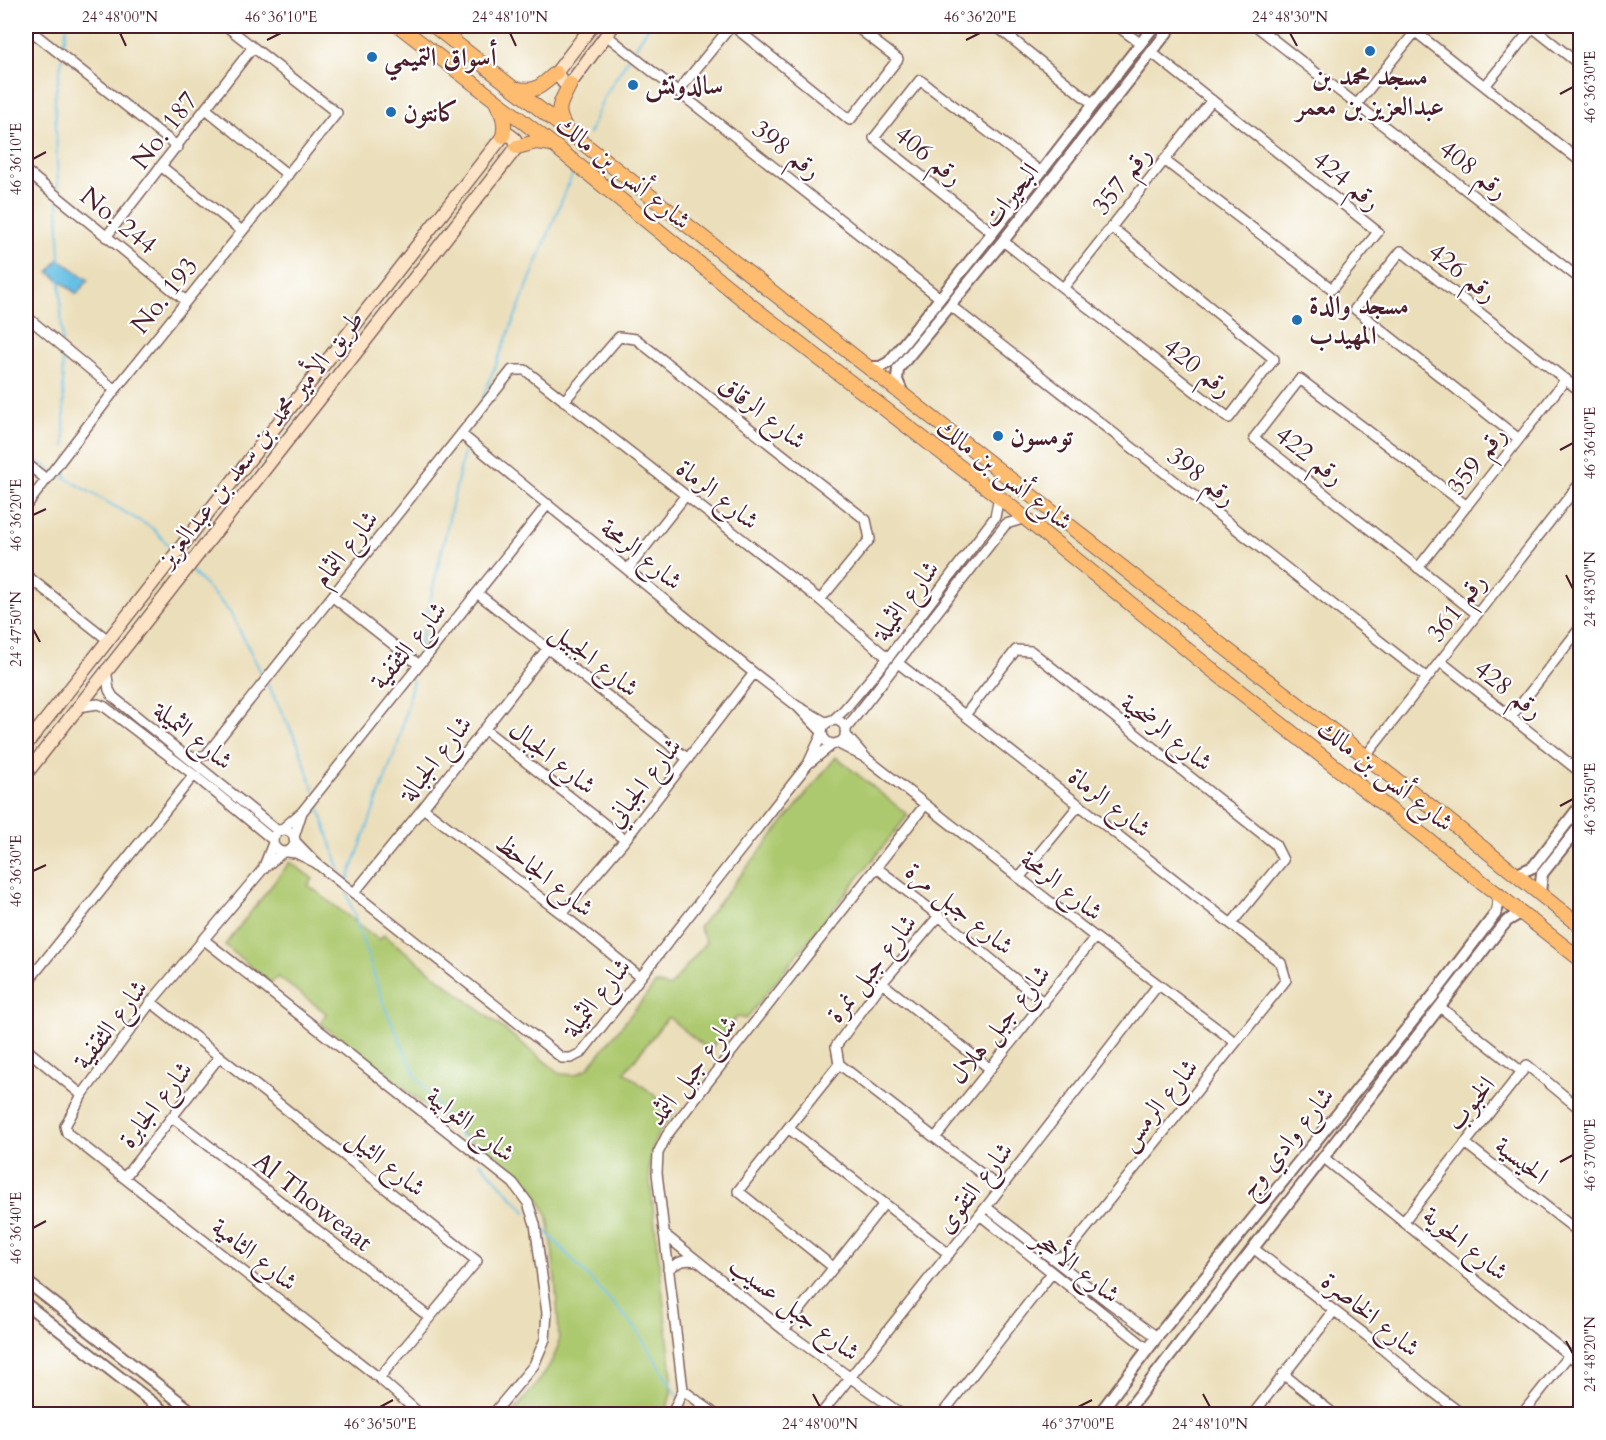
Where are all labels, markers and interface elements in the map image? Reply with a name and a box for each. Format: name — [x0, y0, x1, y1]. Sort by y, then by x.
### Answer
text: 24°48'00"N — [82, 7, 158, 27]
text: 46°36'10"E — [245, 7, 317, 27]
text: 24°48'10"N — [472, 7, 548, 27]
text: 46°36'20"E — [944, 7, 1016, 27]
text: 24°48'30"N — [1252, 7, 1328, 27]
place label: أسواق التميمي — [384, 39, 498, 81]
marker: مسجد محمد بن عبدالعزيز بن معمر — [1363, 44, 1377, 58]
marker: أسواق التميمي — [365, 50, 379, 64]
text: 46°36'30"E — [1580, 51, 1600, 123]
place label: مسجد محمد بن عبدالعزيز بن معمر — [1293, 59, 1444, 124]
place label: سالدوتش — [645, 68, 723, 103]
marker: سالدوتش — [626, 78, 640, 92]
street label: No. 187 — [123, 84, 206, 176]
place label: كانتون — [403, 95, 458, 130]
marker: كانتون — [384, 105, 398, 119]
street label: شارع أنس بن مالك — [546, 107, 699, 241]
street label: رقم 398 — [741, 111, 828, 193]
street label: رقم 406 — [883, 117, 970, 199]
text: 46°36'10"E — [6, 123, 26, 195]
street label: رقم 408 — [1428, 131, 1515, 213]
street label: رقم 357 — [1083, 139, 1165, 226]
street label: رقم 424 — [1301, 142, 1388, 224]
street label: البحيرات — [974, 155, 1047, 235]
street label: No. 244 — [73, 179, 165, 262]
street label: رقم 426 — [1417, 234, 1504, 316]
street label: No. 193 — [123, 249, 206, 341]
place label: مسجد والدة المهيدب — [1309, 288, 1409, 353]
street label: طريق الأمير محمد بن سعد بن عبدالعزيز — [146, 302, 372, 576]
marker: مسجد والدة المهيدب — [1290, 313, 1304, 327]
street label: رقم 420 — [1152, 329, 1239, 411]
street label: شارع الرقاق — [709, 367, 814, 461]
text: 46°36'40"E — [1580, 407, 1600, 479]
street label: شارع أنس بن مالك — [927, 410, 1080, 542]
street label: رقم 422 — [1264, 417, 1351, 499]
place label: تومسون — [1010, 419, 1074, 454]
street label: رقم 359 — [1438, 419, 1520, 506]
marker: تومسون — [991, 429, 1005, 443]
street label: رقم 398 — [1156, 438, 1243, 520]
street label: شارع الرماة — [666, 451, 767, 541]
text: 46°36'20"E — [6, 479, 26, 551]
street label: شارع الثمام — [304, 503, 390, 597]
street label: شارع الرمحة — [591, 510, 690, 601]
text: 24°48'30"N — [1580, 551, 1600, 627]
street label: شارع الثميلة — [862, 553, 950, 652]
street label: رقم 361 — [1418, 566, 1500, 653]
text: 24°47'50"N — [6, 591, 26, 667]
street label: شارع الثقفية — [362, 594, 458, 699]
street label: شارع الجبيل — [541, 614, 646, 708]
street label: رقم 428 — [1463, 651, 1550, 733]
street label: شارع الرضحية — [1111, 685, 1220, 783]
street label: شارع الثميلة — [143, 691, 241, 781]
street label: شارع الجبالة — [389, 708, 483, 813]
street label: شارع أنس بن مالك — [1308, 711, 1461, 843]
street label: شارع الجبال — [499, 712, 604, 806]
street label: شارع الجباني — [597, 730, 693, 837]
street label: شارع الرماة — [1058, 759, 1159, 849]
text: 46°36'50"E — [1580, 763, 1600, 835]
street label: شارع الجاحظ — [485, 826, 601, 928]
text: 46°36'30"E — [6, 835, 26, 907]
street label: شارع الرمحة — [1010, 842, 1111, 932]
street label: شارع جبل مرة — [896, 854, 1021, 966]
street label: شارع جبل نمرة — [818, 907, 928, 1032]
street label: شارع الثميلة — [552, 950, 642, 1048]
street label: شارع جبل هلال — [940, 957, 1062, 1094]
street label: شارع الثقفية — [65, 972, 159, 1079]
street label: شارع جبل الثمد — [639, 1008, 749, 1135]
street label: شارع الرمس — [1110, 1051, 1209, 1160]
street label: شارع الجابرة — [110, 1053, 204, 1158]
street label: الخبوب — [1437, 1068, 1503, 1138]
street label: شارع الثوابية — [417, 1079, 522, 1173]
street label: شارع وادي وج — [1231, 1079, 1347, 1209]
text: 46°37'00"E — [1580, 1119, 1600, 1191]
street label: شارع الثيل — [338, 1120, 433, 1208]
street label: الحيسية — [1488, 1128, 1556, 1192]
street label: شارع التقوى — [928, 1134, 1024, 1243]
street label: Al Thoweaat — [246, 1144, 380, 1259]
text: 46°36'40"E — [6, 1192, 26, 1264]
street label: شارع الحوية — [1413, 1198, 1516, 1292]
street label: شارع الثامية — [202, 1210, 305, 1302]
street label: شارع الأحجر — [1021, 1219, 1128, 1315]
street label: شارع جبل عسيب — [720, 1248, 867, 1372]
street label: شارع الخاصرة — [1311, 1264, 1428, 1368]
text: 24°48'20"N — [1580, 1316, 1600, 1392]
text: 46°36'50"E — [344, 1414, 416, 1434]
text: 24°48'00"N — [782, 1414, 858, 1434]
text: 46°37'00"E — [1042, 1414, 1114, 1434]
text: 24°48'10"N — [1172, 1414, 1248, 1434]

